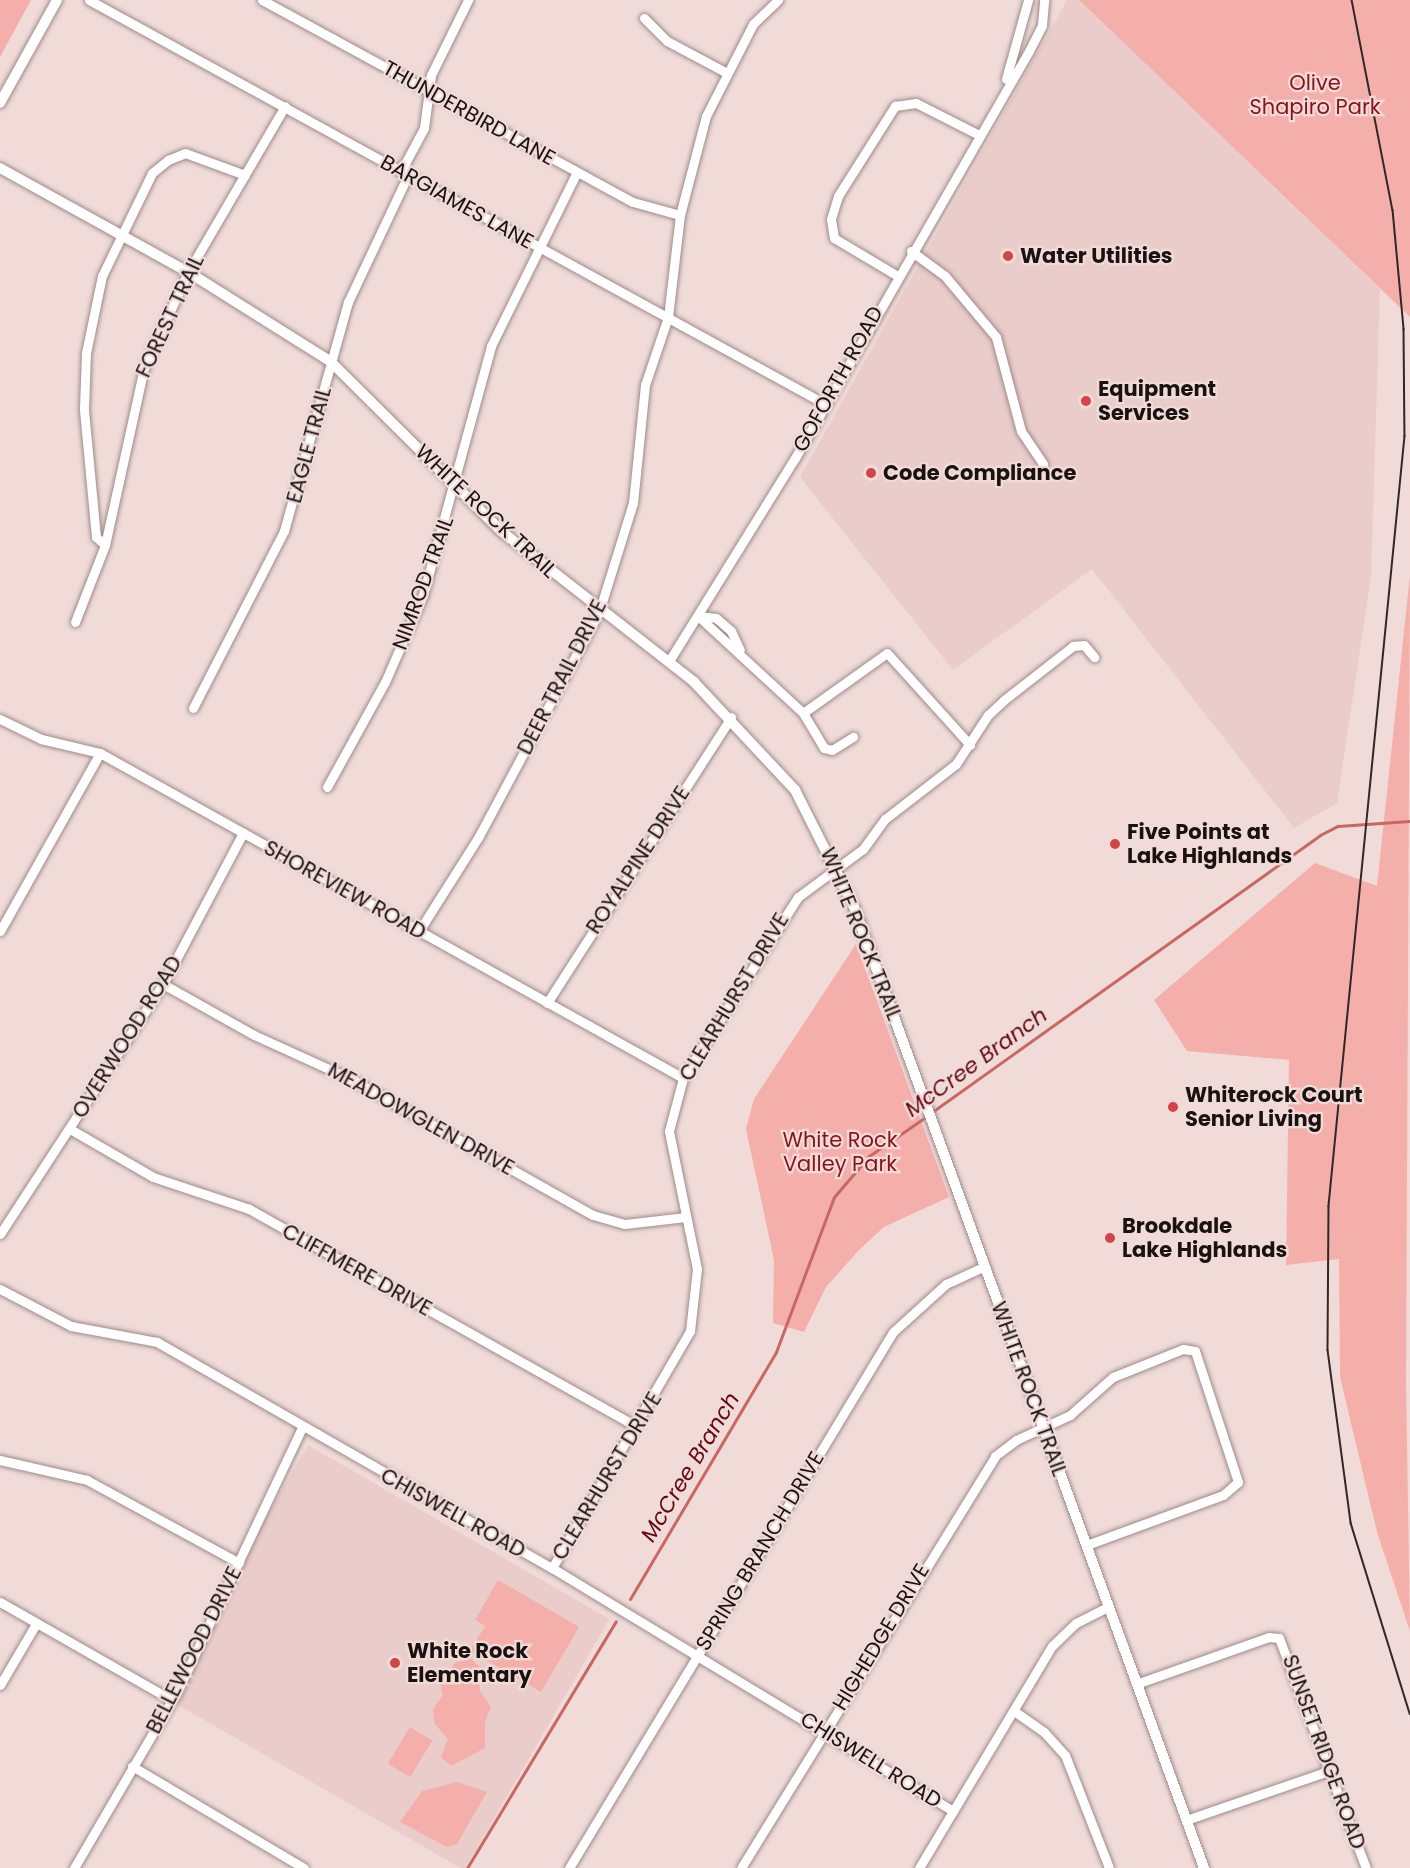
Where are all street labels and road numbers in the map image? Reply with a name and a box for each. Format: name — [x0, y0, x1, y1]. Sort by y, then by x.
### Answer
street label: THUNDERBIRD LANE — [378, 55, 560, 171]
street label: BARGIAMES LANE — [376, 150, 538, 254]
street label: FOREST TRAIL — [131, 251, 209, 381]
street label: GOFORTH ROAD — [788, 302, 888, 456]
street label: EAGLE TRAIL — [281, 384, 337, 506]
street label: WHITE ROCK TRAIL — [410, 439, 562, 583]
street label: NIMROD TRAIL — [387, 513, 459, 653]
street label: DEER TRAIL DRIVE — [512, 595, 612, 759]
street label: ROYALPINE DRIVE — [581, 781, 695, 939]
street label: SHOREVIEW ROAD — [260, 835, 430, 945]
street label: WHITE ROCK TRAIL — [815, 844, 907, 1024]
street label: CLEARHURST DRIVE — [674, 908, 794, 1086]
street label: OVERWOOD ROAD — [67, 951, 187, 1123]
street label: MEADOWGLEN DRIVE — [323, 1057, 519, 1181]
street label: CLIFFMERE DRIVE — [278, 1218, 436, 1322]
street label: WHITE ROCK TRAIL — [986, 1298, 1072, 1480]
street label: CLEARHURST DRIVE — [547, 1387, 667, 1565]
street label: SPRING BRANCH DRIVE — [691, 1447, 829, 1655]
street label: CHISWELL ROAD — [376, 1463, 530, 1563]
street label: HIGHEDGE DRIVE — [827, 1559, 935, 1715]
street label: BELLEWOOD DRIVE — [141, 1562, 247, 1738]
street label: SUNSET RIDGE ROAD — [1277, 1651, 1371, 1853]
street label: CHISWELL ROAD — [796, 1707, 946, 1813]

